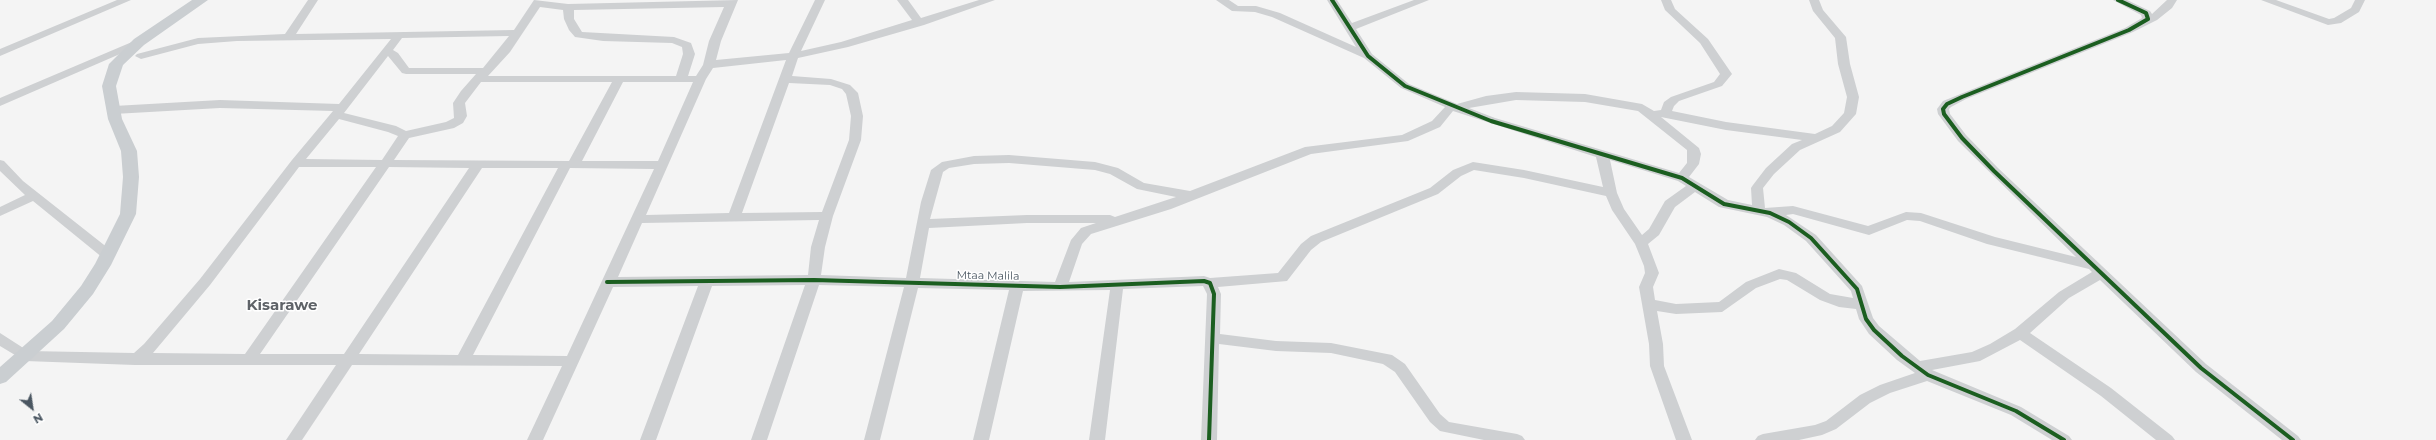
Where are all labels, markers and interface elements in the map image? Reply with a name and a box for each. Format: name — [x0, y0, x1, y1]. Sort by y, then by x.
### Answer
street label: Mtaa Malila — [956, 269, 1020, 283]
district label: Kisarawe — [246, 297, 318, 315]
north arrow — [12, 388, 52, 428]
text: N — [31, 410, 45, 427]

